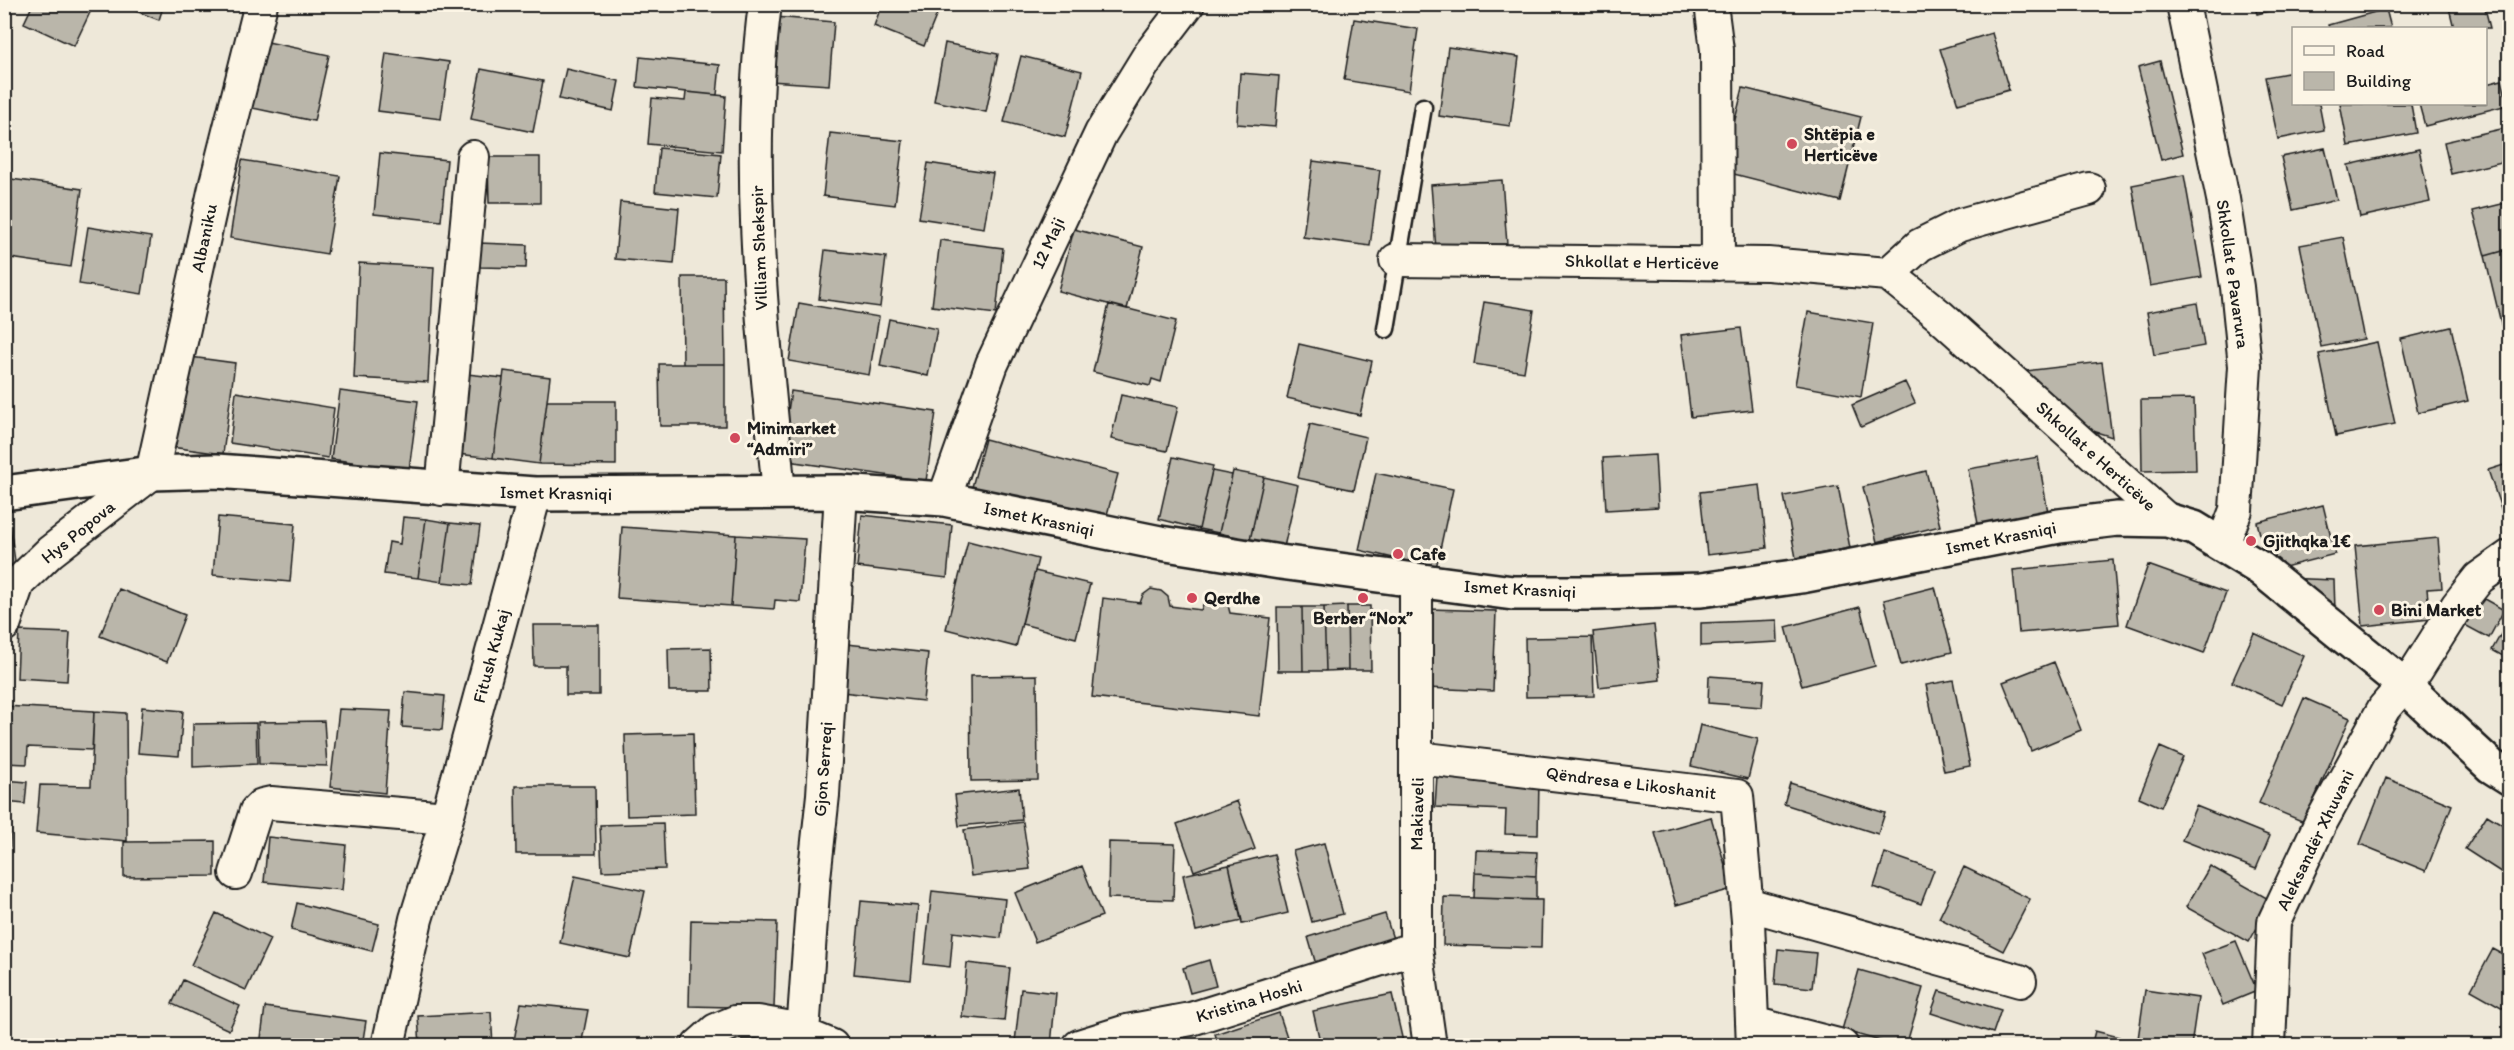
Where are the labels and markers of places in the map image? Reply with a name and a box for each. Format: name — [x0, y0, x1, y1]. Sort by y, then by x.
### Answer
place label: Shtëpia e Herticëve — [1804, 123, 1878, 166]
marker: Shtëpia e Herticëve — [1785, 137, 1799, 151]
place label: Minimarket “Admiri” — [747, 417, 836, 460]
marker: Minimarket “Admiri” — [728, 431, 742, 445]
place label: Gjithqka 1€ — [2263, 530, 2351, 552]
marker: Gjithqka 1€ — [2244, 534, 2258, 548]
place label: Cafe — [1410, 543, 1447, 565]
marker: Cafe — [1391, 547, 1405, 561]
place label: Qerdhe — [1204, 587, 1261, 609]
marker: Qerdhe — [1185, 591, 1199, 605]
marker: Berber “Nox” — [1356, 591, 1370, 605]
place label: Bini Market — [2391, 599, 2482, 621]
marker: Bini Market — [2372, 603, 2386, 617]
place label: Berber “Nox” — [1313, 607, 1413, 629]

